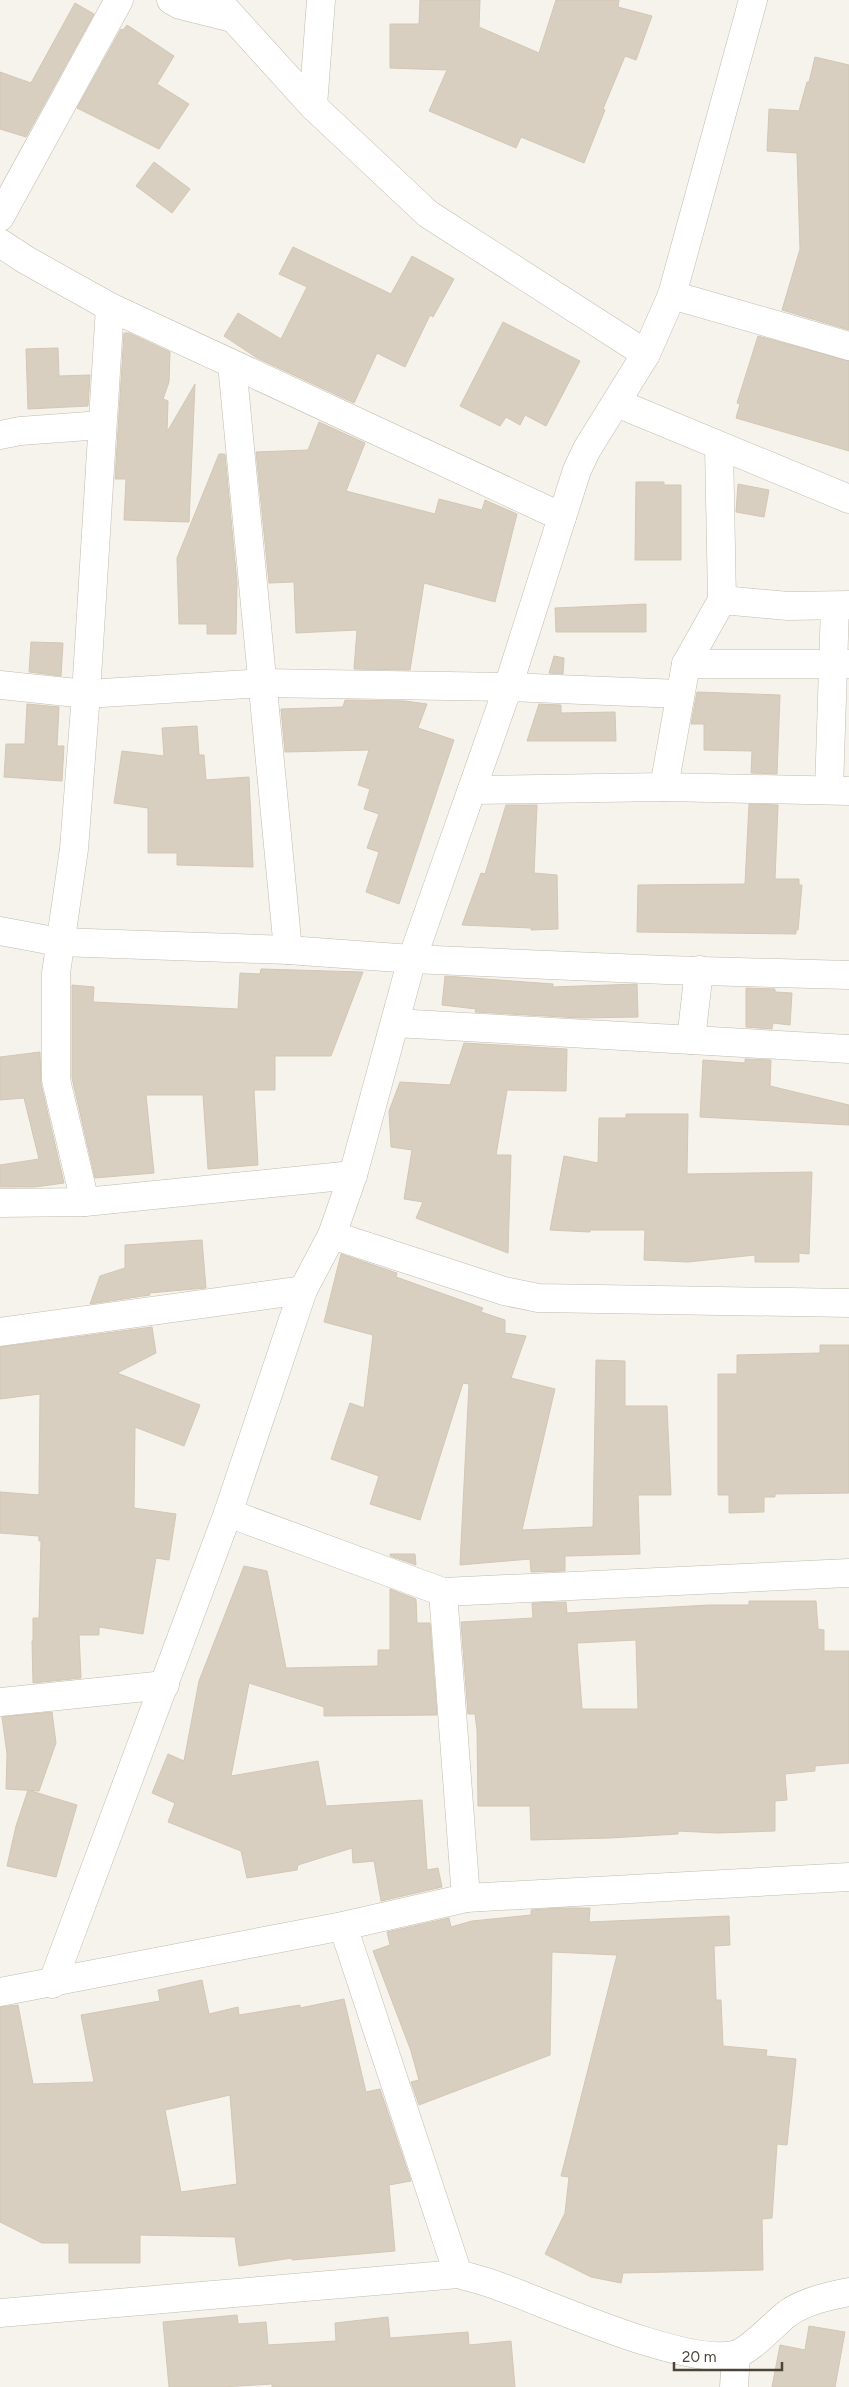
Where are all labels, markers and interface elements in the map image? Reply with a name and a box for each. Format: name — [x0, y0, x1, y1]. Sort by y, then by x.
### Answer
scale bar — [674, 2340, 782, 2372]
text: 20 m — [682, 2348, 716, 2366]

